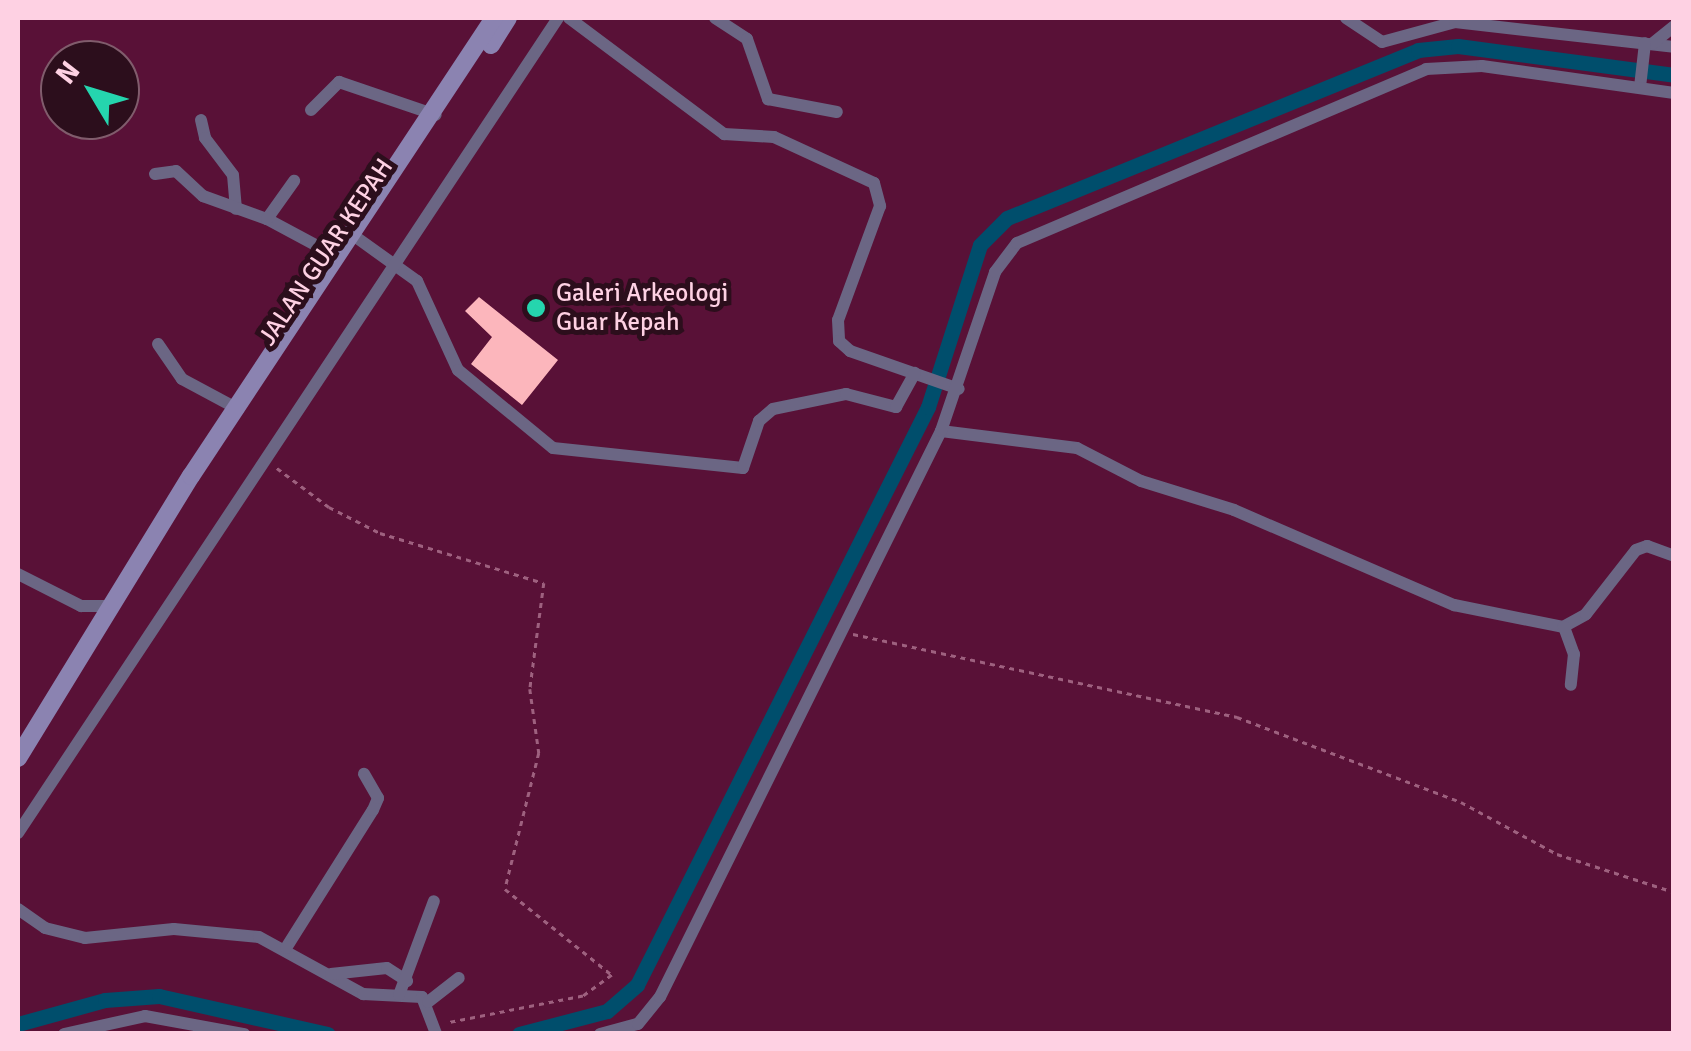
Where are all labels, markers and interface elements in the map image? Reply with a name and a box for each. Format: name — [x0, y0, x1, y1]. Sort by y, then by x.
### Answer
north arrow — [40, 40, 140, 140]
text: N — [49, 55, 87, 91]
street label: JALAN GUAR KEPAH — [252, 153, 400, 351]
place label: Galeri Arkeologi Guar Kepah — [556, 279, 728, 338]
marker: Galeri Arkeologi Guar Kepah — [525, 297, 547, 319]

